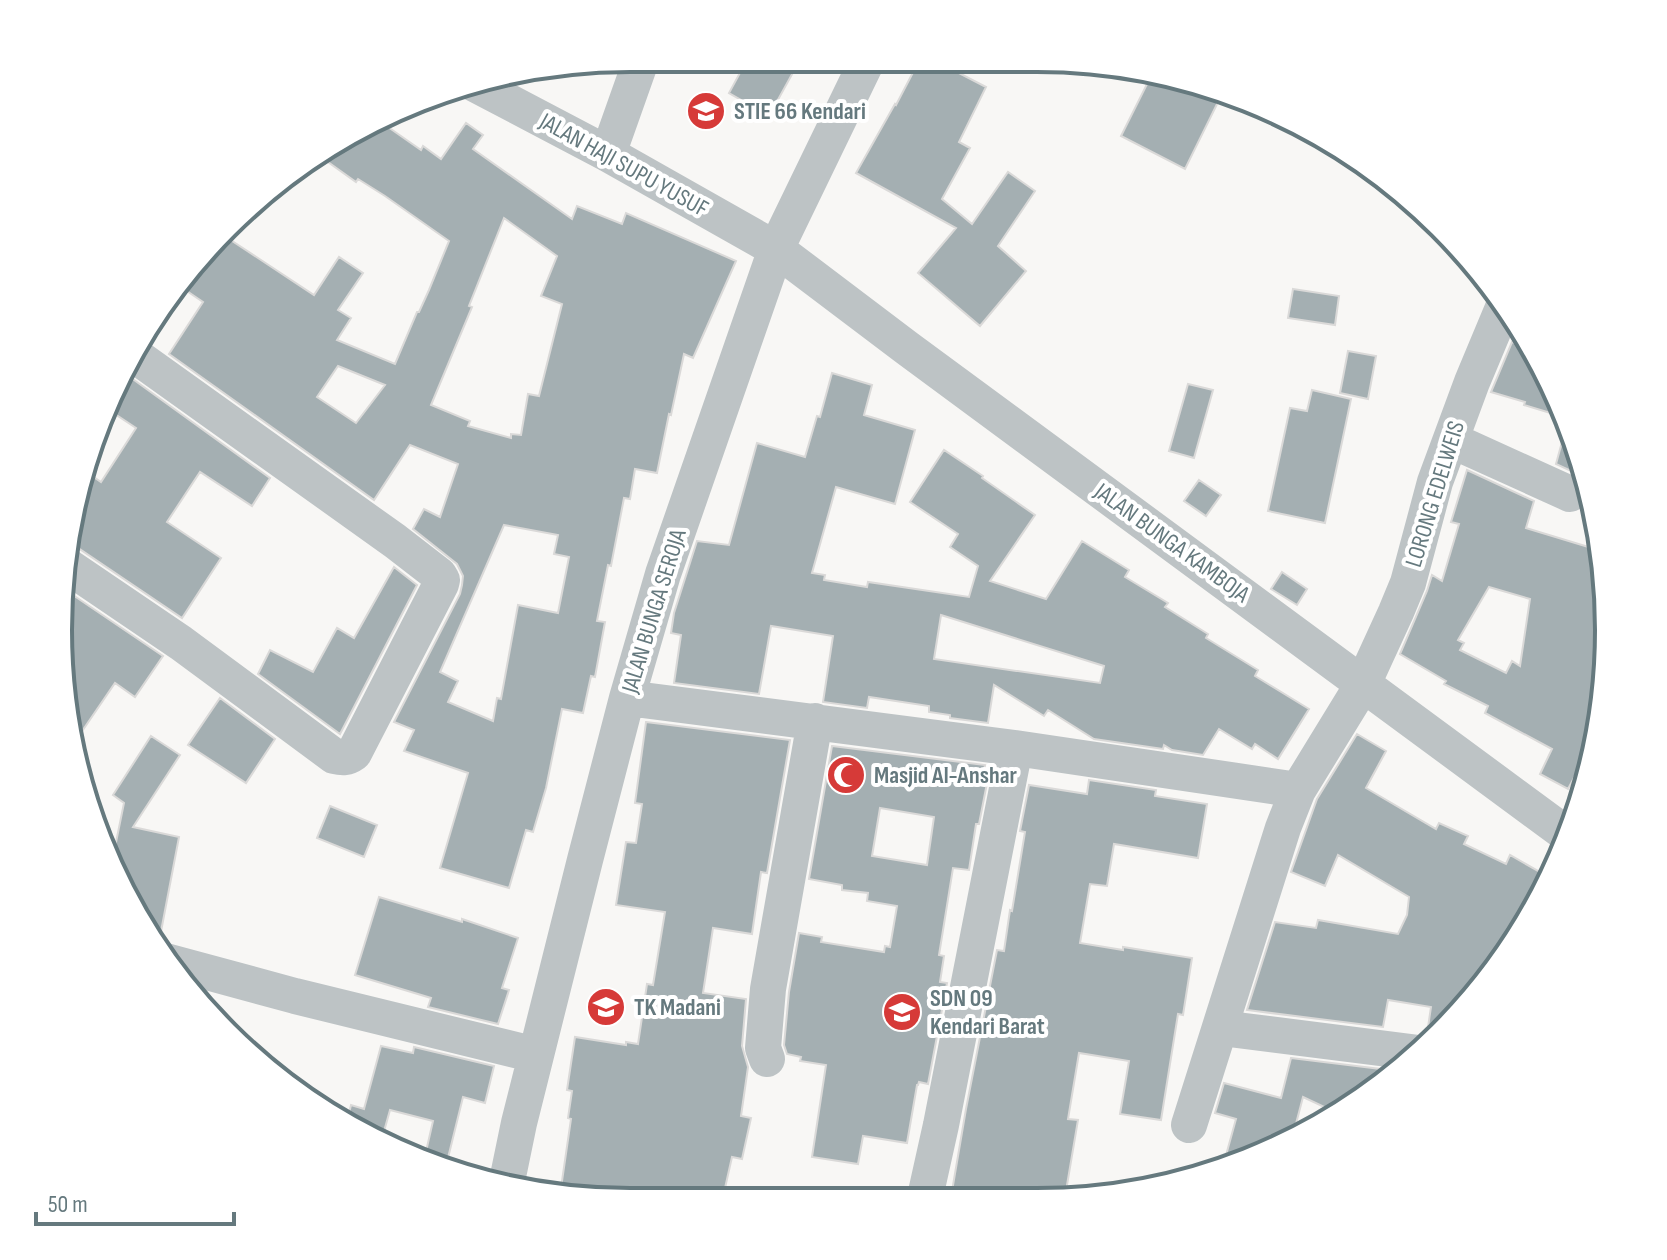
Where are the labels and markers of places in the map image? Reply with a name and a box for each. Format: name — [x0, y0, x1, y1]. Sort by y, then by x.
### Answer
school or university icon: STIE 66 Kendari — [685, 90, 727, 132]
place label: STIE 66 Kendari — [734, 97, 866, 126]
mosque icon: Masjid Al-Anshar — [825, 754, 867, 796]
place label: Masjid Al-Anshar — [874, 761, 1017, 790]
place label: SDN 09 Kendari Barat — [930, 984, 1045, 1041]
school or university icon: TK Madani — [585, 986, 627, 1028]
school or university icon: SDN 09 Kendari Barat — [881, 991, 923, 1033]
place label: TK Madani — [634, 993, 721, 1022]

